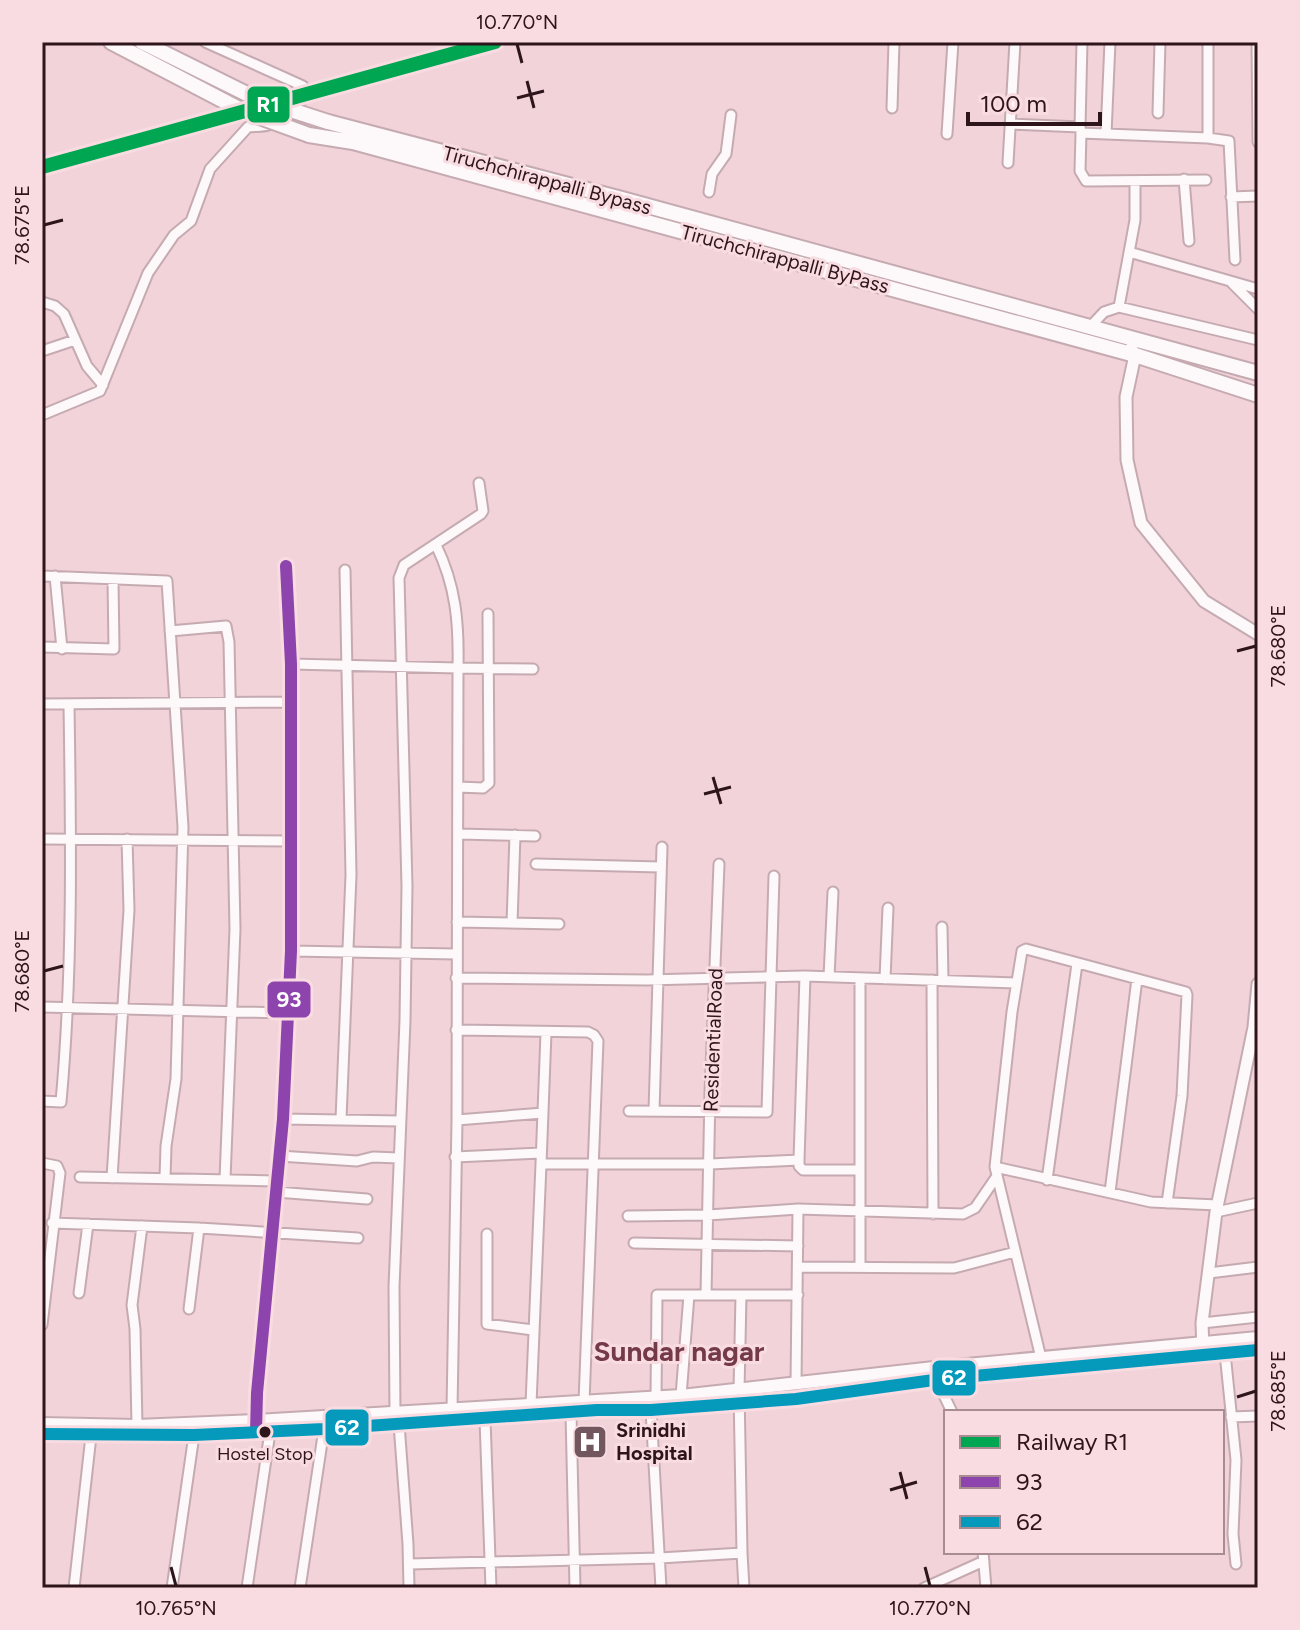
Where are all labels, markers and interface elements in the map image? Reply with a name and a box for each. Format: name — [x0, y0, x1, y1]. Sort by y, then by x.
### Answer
text: 10.770°N — [476, 10, 558, 34]
scale bar — [968, 76, 1100, 126]
line badge: R1 — [246, 85, 291, 124]
text: 100 m — [980, 89, 1047, 118]
text: R1 — [256, 91, 280, 118]
street label: Tiruchchirappalli Bypass — [440, 141, 654, 219]
text: 78.675°E — [10, 185, 34, 265]
street label: Tiruchchirappalli ByPass — [678, 220, 892, 298]
text: 78.680°E — [1266, 605, 1290, 687]
text: 78.680°E — [10, 930, 34, 1012]
street label: ResidentialRoad — [698, 968, 728, 1112]
line badge: 93 — [266, 980, 312, 1019]
text: 93 — [277, 986, 302, 1013]
district label: Sundar nagar — [594, 1334, 765, 1368]
text: 78.685°E — [1266, 1350, 1290, 1432]
line badge: 62 — [931, 1359, 977, 1397]
text: 62 — [941, 1364, 967, 1391]
line badge: 62 — [324, 1408, 370, 1447]
legend — [944, 1410, 1224, 1554]
text: 62 — [334, 1414, 360, 1441]
place label: Srinidhi Hospital — [616, 1418, 693, 1465]
hospital icon: Srinidhi Hospital — [571, 1423, 609, 1461]
marker: Hostel Stop — [257, 1424, 273, 1440]
text: Railway R1 — [1016, 1427, 1128, 1456]
place label: Hostel Stop — [217, 1443, 313, 1465]
text: 93 — [1016, 1467, 1043, 1496]
text: 62 — [1016, 1507, 1043, 1536]
text: 10.765°N — [135, 1596, 217, 1620]
text: 10.770°N — [889, 1596, 971, 1620]

